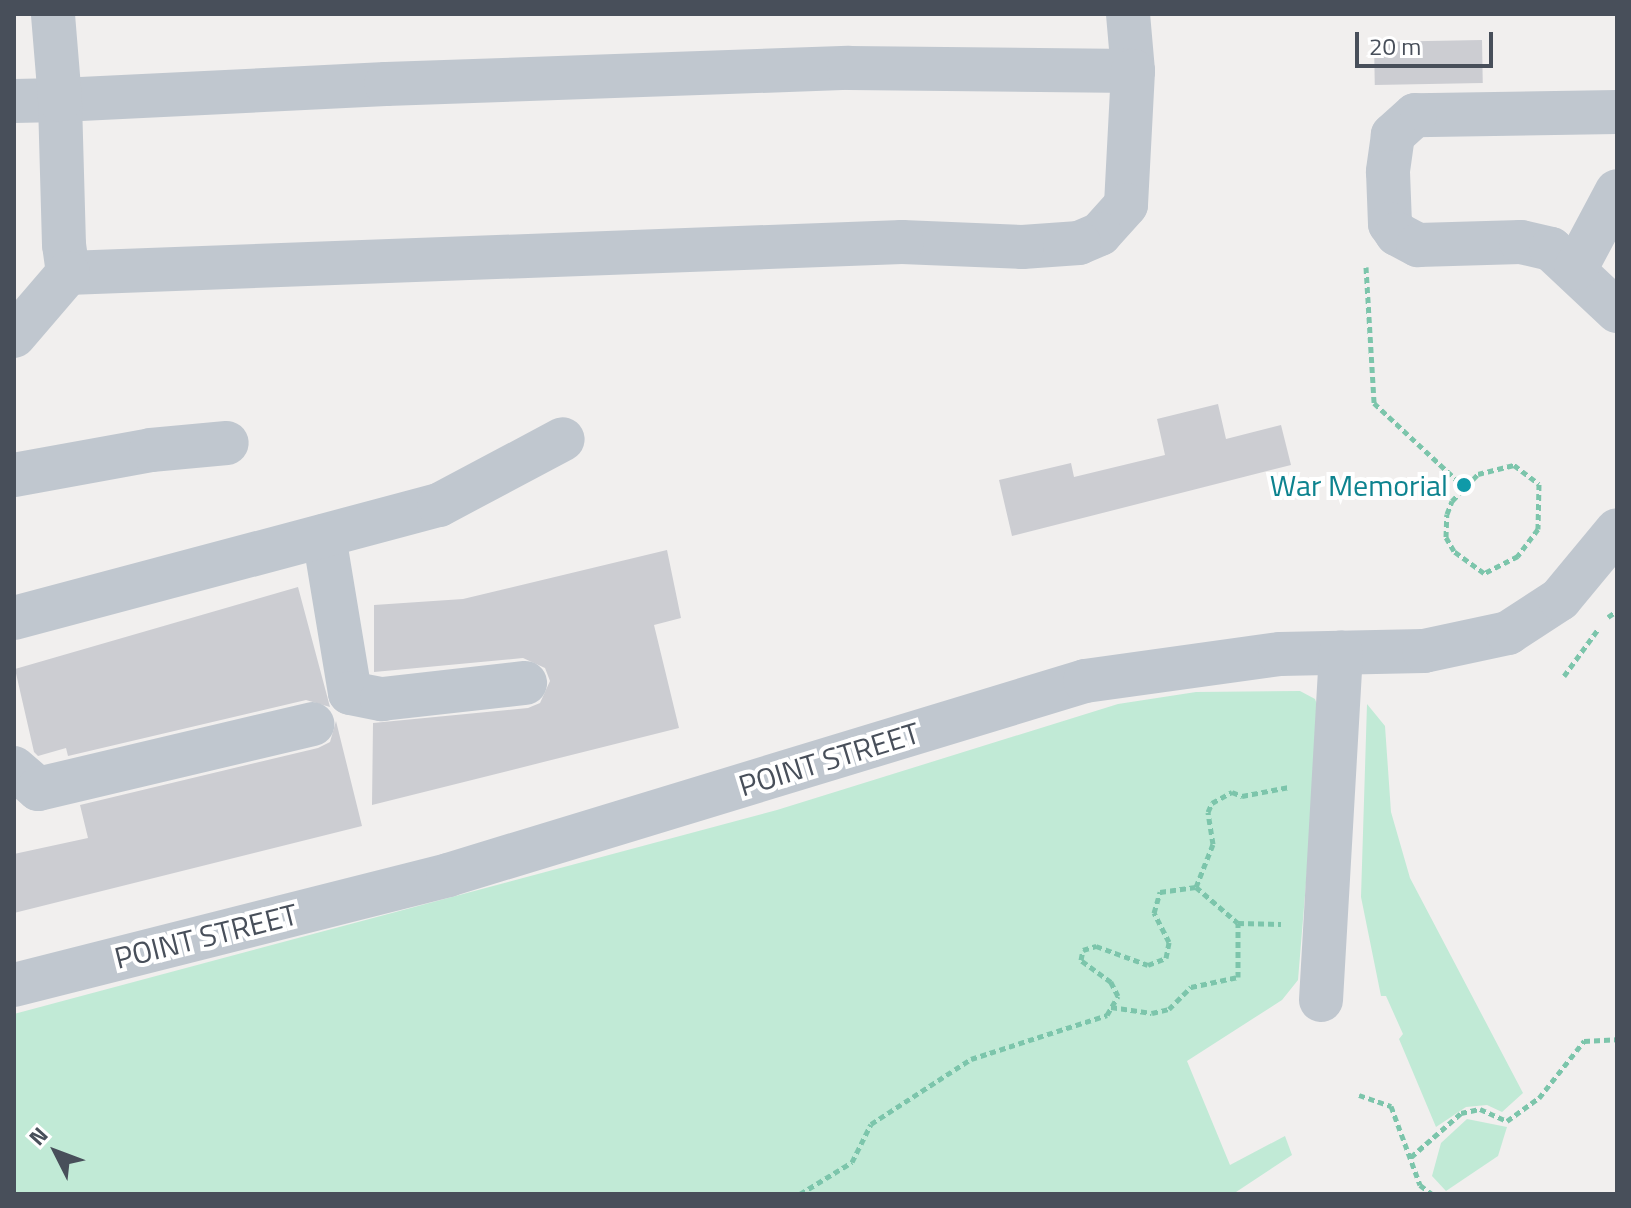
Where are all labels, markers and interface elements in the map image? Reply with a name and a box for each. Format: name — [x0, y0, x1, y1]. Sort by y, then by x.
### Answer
scale bar — [1359, 16, 1497, 66]
text: 20 m — [1369, 28, 1421, 64]
place label: War Memorial — [1270, 467, 1448, 503]
marker: War Memorial — [1455, 476, 1473, 494]
street label: POINT STREET — [734, 714, 924, 804]
street label: POINT STREET — [111, 896, 301, 976]
north arrow — [16, 1112, 96, 1192]
text: N — [20, 1119, 56, 1153]

